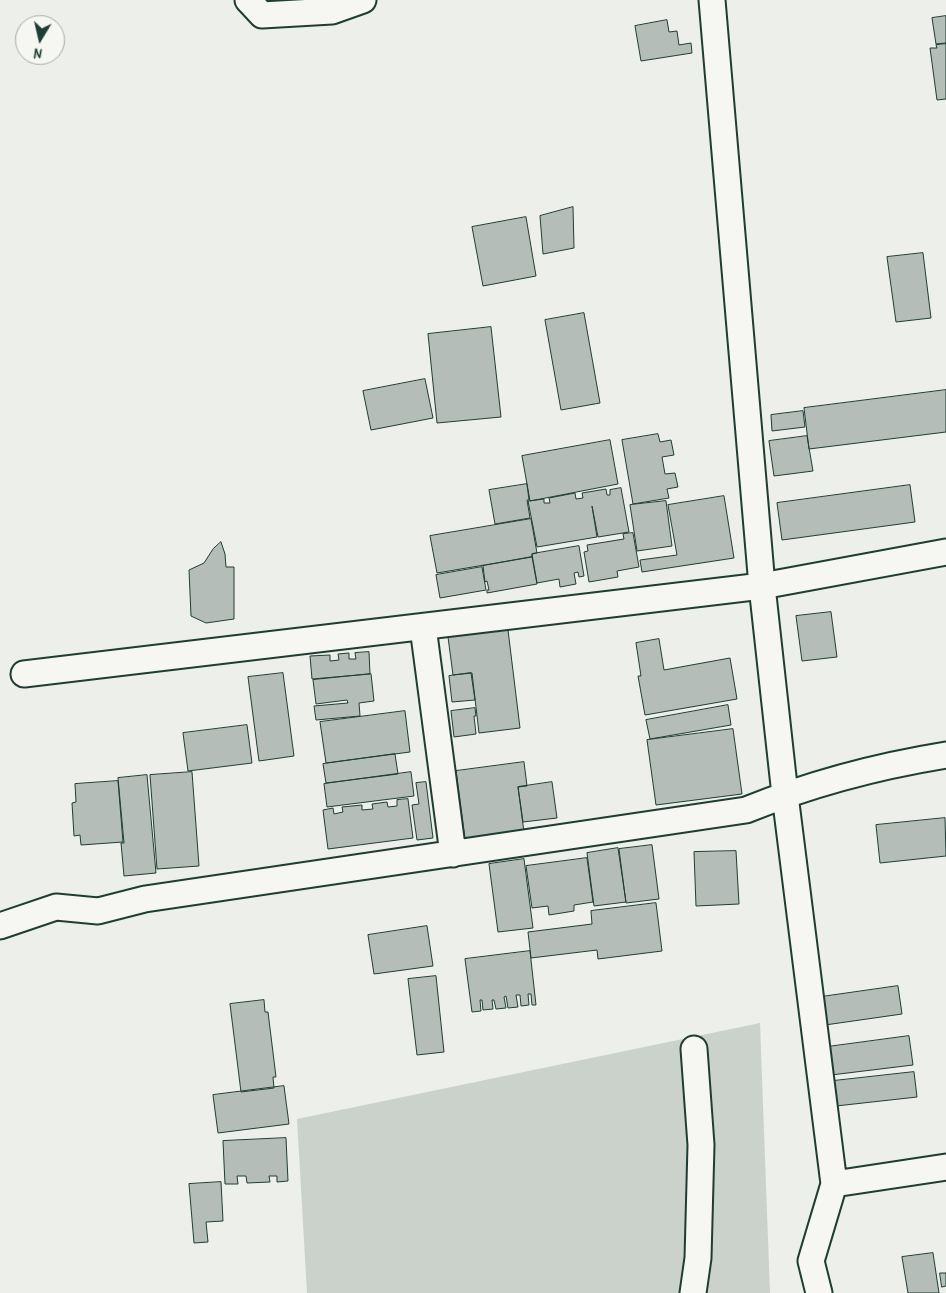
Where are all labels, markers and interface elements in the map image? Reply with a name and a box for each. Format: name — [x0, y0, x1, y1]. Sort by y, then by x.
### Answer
north arrow — [15, 15, 65, 65]
text: N — [33, 44, 43, 64]

